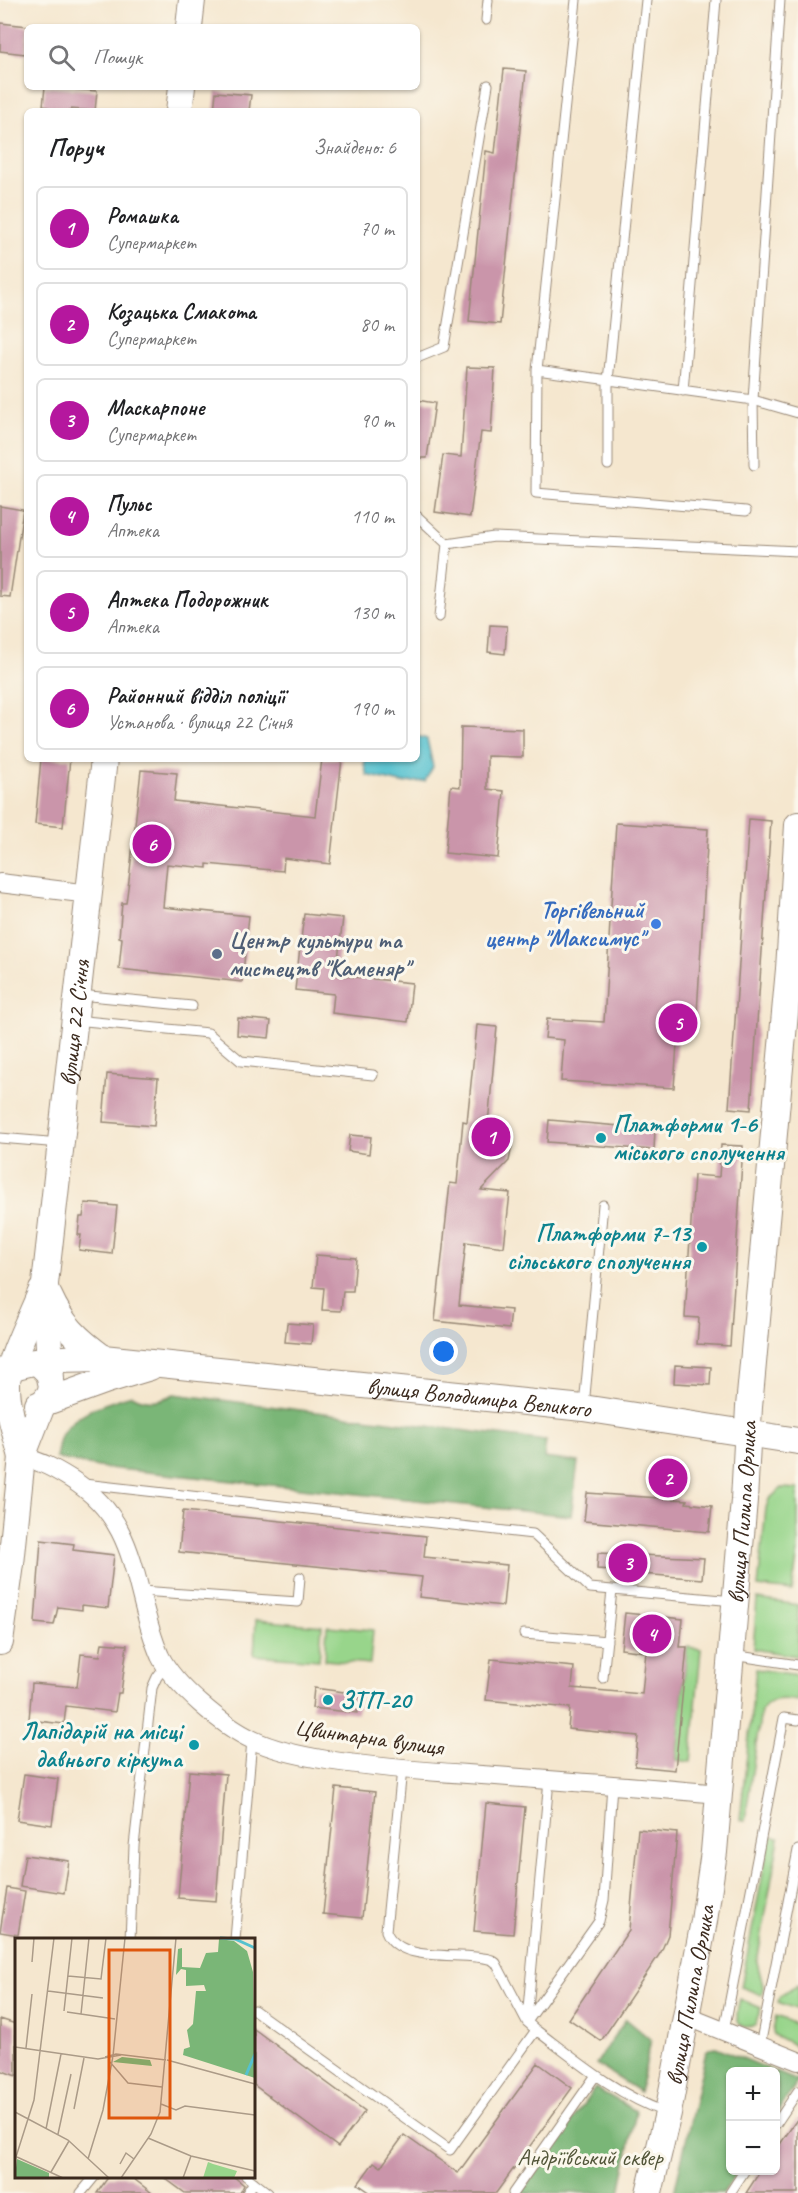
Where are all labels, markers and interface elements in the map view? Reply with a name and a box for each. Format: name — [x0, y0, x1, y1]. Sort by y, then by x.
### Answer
search box — [24, 24, 420, 90]
icon: search — [45, 41, 78, 74]
text: Пошук — [93, 43, 142, 71]
text: Поруч — [48, 131, 104, 164]
text: Знайдено: 6 — [314, 135, 396, 160]
text: Ромашка — [107, 202, 178, 230]
text: 1 — [65, 216, 74, 241]
text: 70 m — [360, 216, 394, 241]
text: Супермаркет — [107, 230, 196, 255]
text: Козацька Смакота — [107, 298, 256, 326]
text: 2 — [65, 312, 74, 337]
text: 80 m — [360, 312, 394, 337]
text: Супермаркет — [107, 326, 196, 351]
text: Маскарпоне — [107, 394, 204, 422]
text: 3 — [65, 408, 74, 433]
text: 90 m — [360, 408, 394, 433]
text: Супермаркет — [107, 422, 196, 447]
text: Пульс — [107, 490, 152, 518]
text: 4 — [65, 504, 74, 529]
text: 110 m — [351, 504, 394, 529]
text: Аптека — [107, 518, 159, 543]
text: Аптека Подорожник — [107, 586, 268, 614]
text: 5 — [65, 600, 74, 625]
text: 130 m — [351, 600, 394, 625]
text: Аптека — [107, 614, 159, 639]
text: Районний відділ поліції — [107, 682, 284, 710]
text: 6 — [65, 696, 74, 721]
text: 190 m — [351, 696, 394, 721]
text: Установа · вулиця 22 Січня — [107, 710, 292, 735]
pin: 6 — [132, 822, 172, 866]
place label: Торгівельний центр "Максимус" — [485, 895, 649, 953]
marker: Торгівельний центр "Максимус" — [649, 917, 663, 931]
place label: Центр культури та мистецтв "Каменяр" — [229, 925, 414, 983]
marker: Центр культури та мистецтв "Каменяр" — [210, 947, 224, 961]
street label: вулиця 22 Січня — [52, 957, 96, 1087]
pin: 5 — [658, 1000, 698, 1046]
place label: Платформи 1-6 міського сполучення — [613, 1109, 785, 1167]
pin: 1 — [472, 1114, 510, 1160]
marker: Платформи 1-6 міського сполучення — [594, 1131, 608, 1145]
place label: Платформи 7-13 сільського сполучення — [507, 1218, 692, 1276]
marker: Платформи 7-13 сільського сполучення — [695, 1240, 709, 1254]
your location — [429, 1337, 458, 1366]
street label: вулиця Володимира Великого — [366, 1371, 595, 1424]
street label: вулиця Пилипа Орлика — [720, 1419, 763, 1605]
pin: 2 — [648, 1456, 688, 1500]
pin: 3 — [608, 1540, 648, 1586]
pin: 4 — [632, 1612, 672, 1656]
place label: ЗТП-20 — [340, 1685, 413, 1715]
marker: ЗТП-20 — [321, 1693, 335, 1707]
street label: Цвинтарна вулиця — [293, 1712, 447, 1763]
place label: Лапідарій на місці давнього кіркута — [21, 1716, 185, 1774]
marker: Лапідарій на місці давнього кіркута — [187, 1738, 201, 1752]
street label: вулиця Пилипа Орлика — [659, 1902, 721, 2088]
inset map — [15, 1938, 255, 2178]
map controls — [726, 2067, 780, 2175]
button: + — [726, 2067, 780, 2121]
button: − — [726, 2121, 780, 2175]
park label: Андріївський сквер — [517, 2142, 664, 2172]

